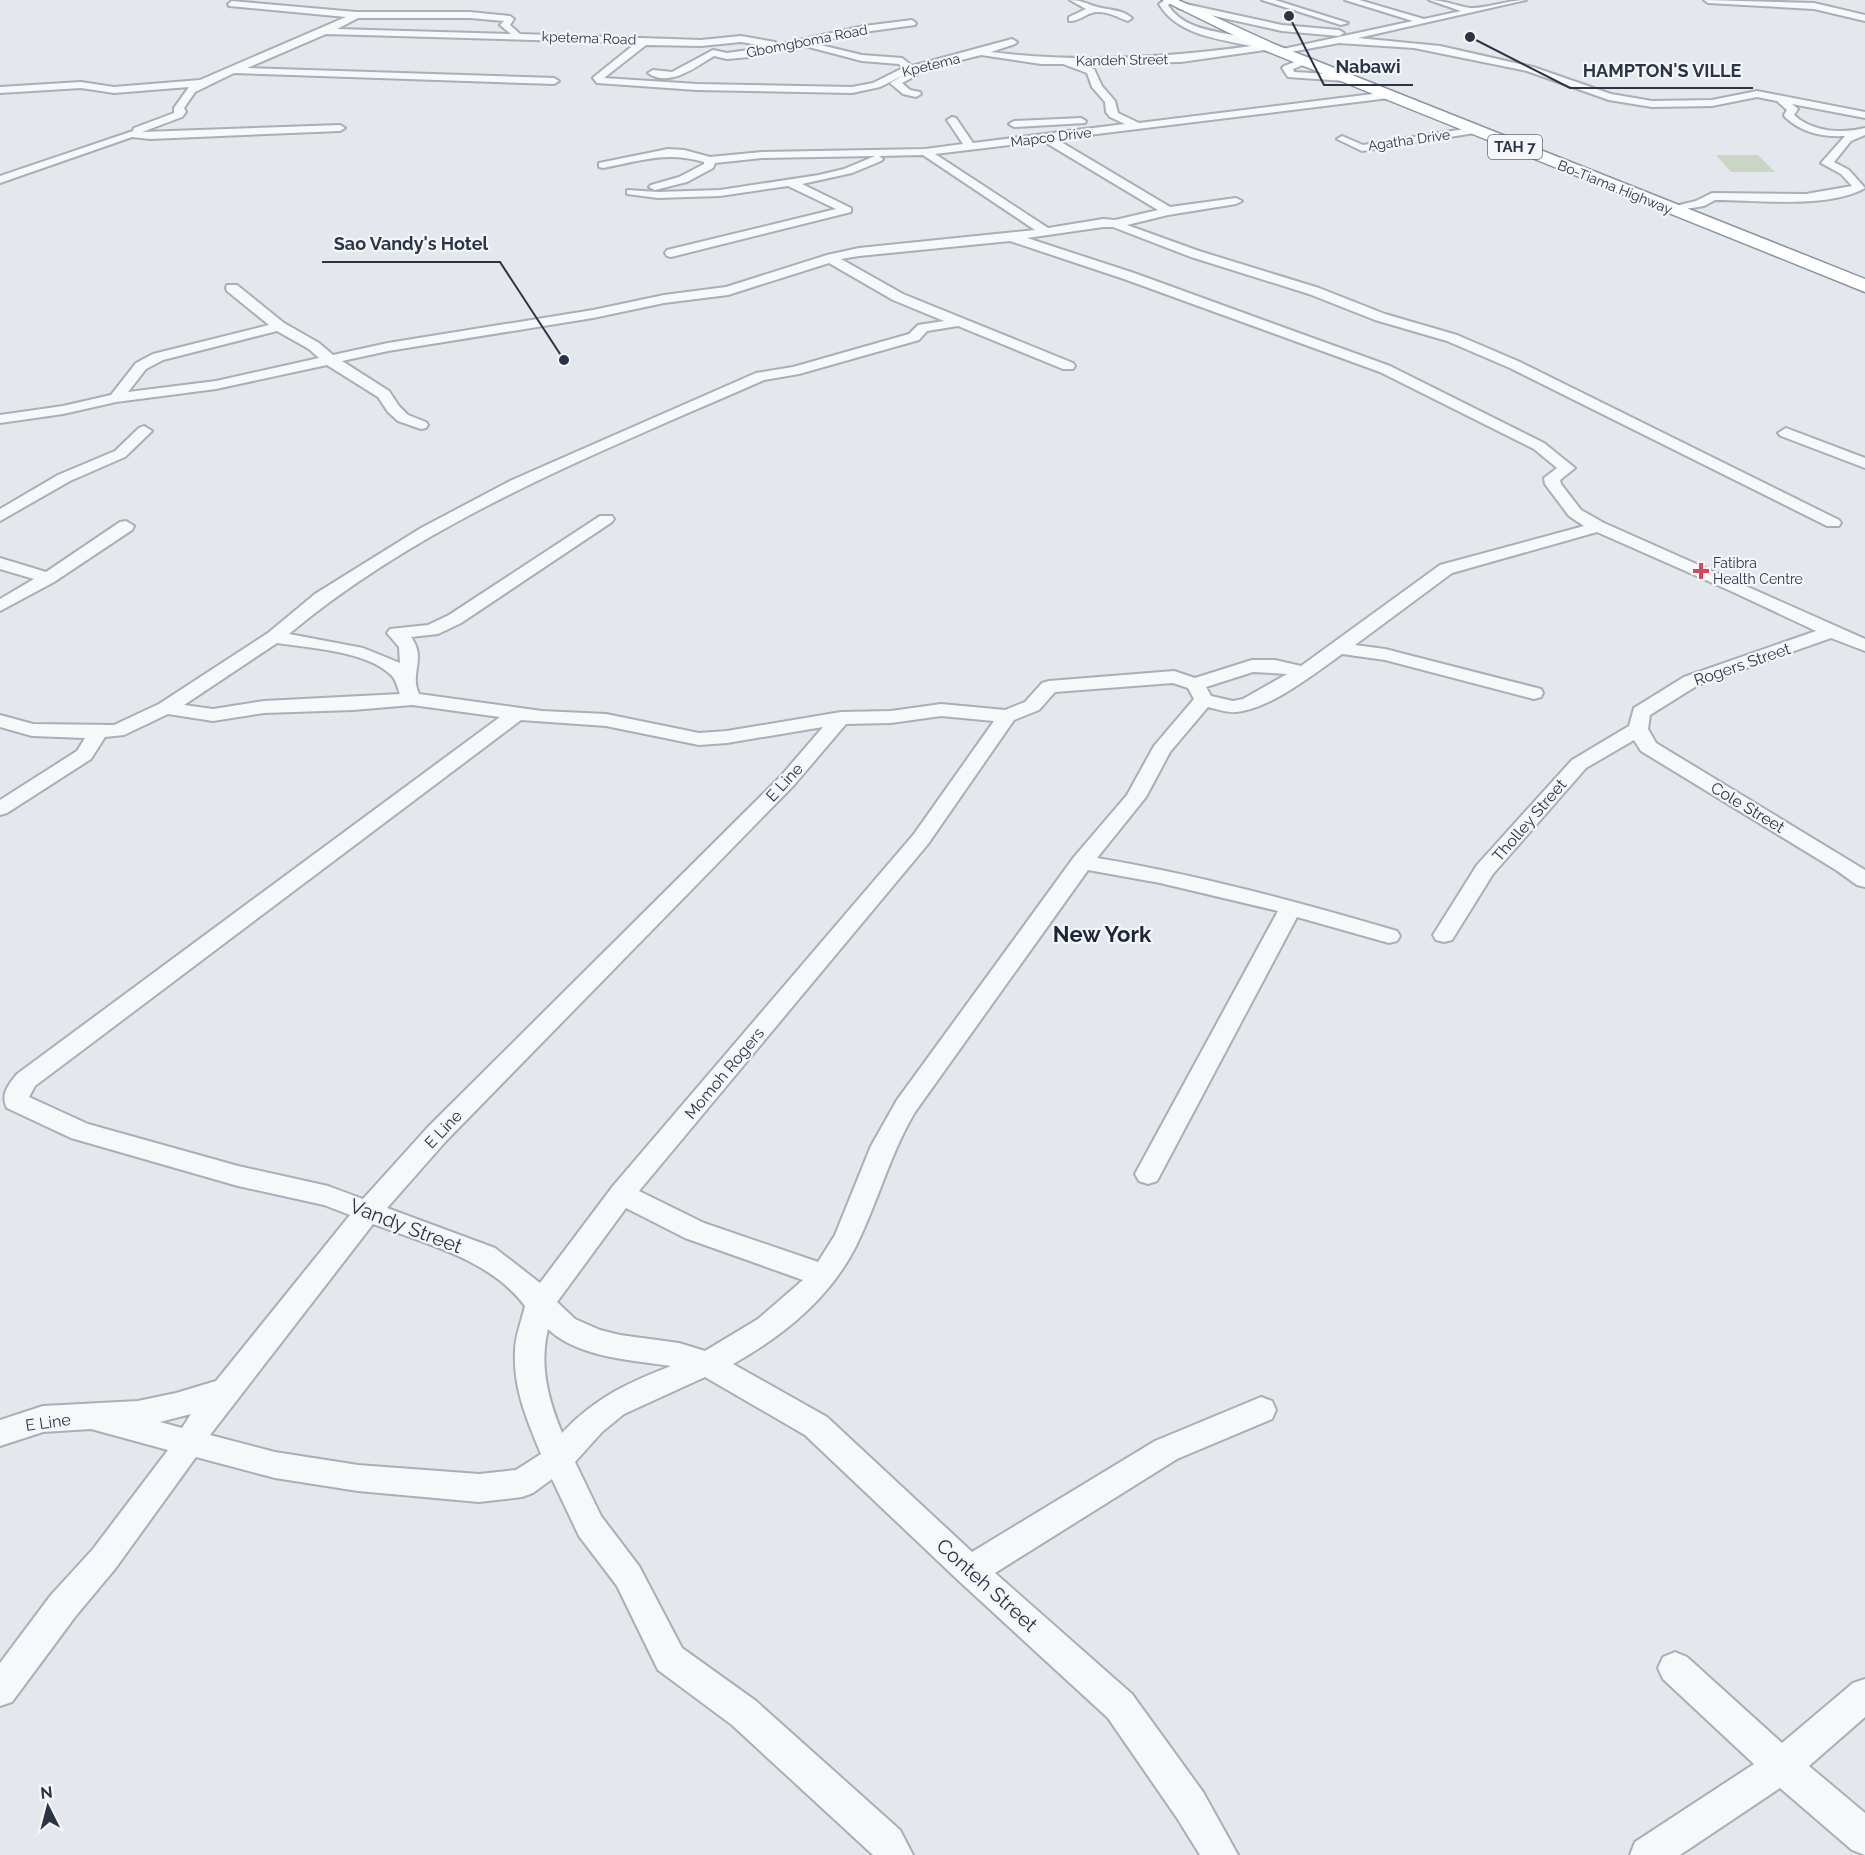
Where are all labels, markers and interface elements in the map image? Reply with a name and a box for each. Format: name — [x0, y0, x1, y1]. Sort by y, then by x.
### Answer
street label: Gbomgboma Road — [745, 21, 869, 61]
street label: kpetema Road — [541, 28, 637, 48]
callout: Nabawi — [1324, 49, 1413, 85]
street label: Kpetema — [900, 50, 962, 80]
street label: Kandeh Street — [1076, 51, 1169, 69]
callout: HAMPTON'S VILLE — [1570, 52, 1753, 88]
text: Nabawi — [1335, 56, 1401, 77]
text: HAMPTON'S VILLE — [1583, 60, 1741, 81]
street label: Mapco Drive — [1010, 124, 1092, 150]
street label: Agatha Drive — [1367, 126, 1451, 154]
road number: TAH 7 — [1488, 135, 1542, 159]
street label: Bo-Tiama Highway — [1555, 157, 1675, 217]
callout: Sao Vandy's Hotel — [322, 226, 500, 262]
text: Sao Vandy's Hotel — [334, 233, 488, 254]
place label: Fatibra Health Centre — [1713, 555, 1803, 587]
marker: Fatibra Health Centre — [1694, 564, 1708, 578]
street label: Rogers Street — [1691, 639, 1793, 690]
street label: E Line — [762, 759, 807, 805]
street label: Tholley Street — [1488, 775, 1571, 865]
street label: Cole Street — [1707, 778, 1789, 837]
district label: New York — [1053, 921, 1152, 947]
street label: Momoh Rogers — [681, 1024, 768, 1123]
street label: E Line — [421, 1106, 466, 1152]
street label: Vandy Street — [346, 1194, 466, 1259]
street label: E Line — [24, 1410, 72, 1435]
street label: Conteh Street — [932, 1533, 1043, 1637]
north arrow — [18, 1777, 78, 1837]
text: N — [39, 1782, 54, 1803]

